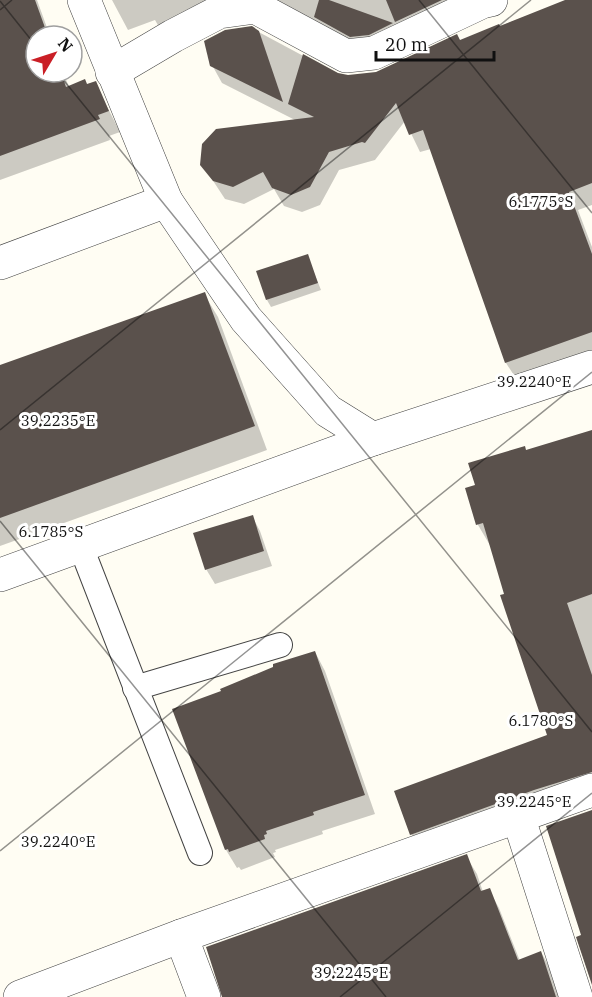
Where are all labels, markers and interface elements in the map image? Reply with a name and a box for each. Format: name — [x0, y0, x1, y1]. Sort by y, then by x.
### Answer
north arrow — [24, 24, 84, 84]
scale bar — [376, 24, 494, 62]
text: N — [54, 33, 77, 56]
text: 20 m — [385, 33, 428, 56]
text: 6.1775°S — [509, 192, 573, 211]
text: 39.2240°E — [497, 372, 571, 391]
text: 39.2235°E — [21, 411, 95, 430]
text: 6.1785°S — [19, 522, 83, 541]
text: 6.1780°S — [509, 711, 573, 730]
text: 39.2245°E — [497, 792, 571, 811]
text: 39.2240°E — [21, 832, 95, 851]
text: 39.2245°E — [314, 963, 388, 982]

